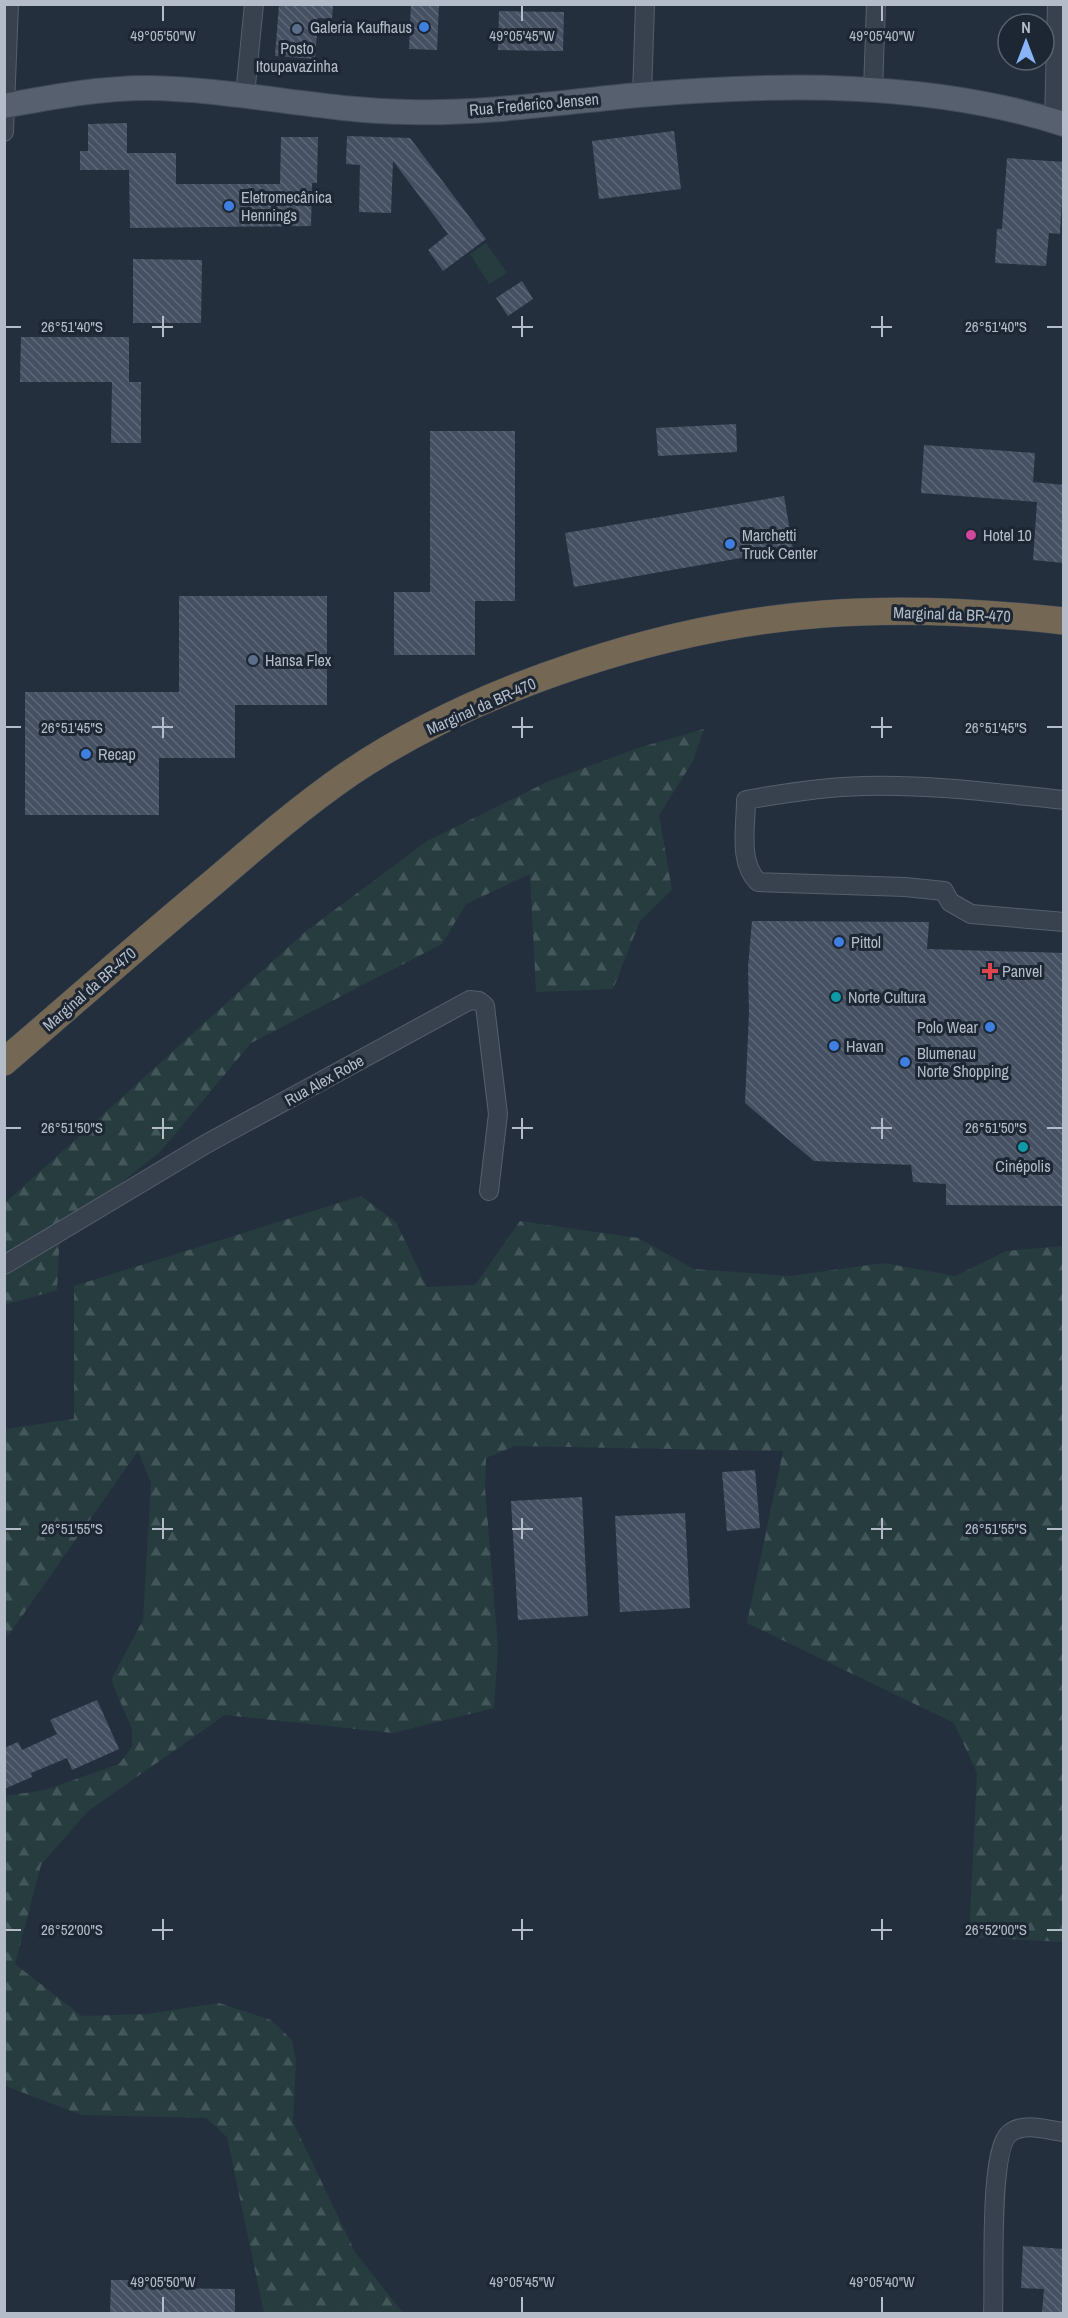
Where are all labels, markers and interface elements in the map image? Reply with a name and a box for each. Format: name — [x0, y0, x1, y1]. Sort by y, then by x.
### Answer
north arrow — [996, 12, 1056, 72]
place label: Galeria Kaufhaus — [310, 16, 412, 38]
text: N — [1021, 16, 1031, 38]
marker: Galeria Kaufhaus — [417, 20, 431, 34]
marker: Posto Itoupavazinha — [290, 22, 304, 36]
text: 49°05'50"W — [130, 25, 196, 46]
text: 49°05'45"W — [489, 25, 555, 46]
text: 49°05'40"W — [849, 25, 915, 46]
place label: Posto Itoupavazinha — [256, 37, 339, 77]
street label: Rua Frederico Jensen — [468, 87, 600, 121]
place label: Eletromecânica Hennings — [241, 186, 333, 226]
marker: Eletromecânica Hennings — [222, 199, 236, 213]
text: 26°51'40"S — [41, 316, 103, 337]
text: 26°51'40"S — [965, 316, 1027, 337]
place label: Marchetti Truck Center — [742, 524, 818, 564]
place label: Hotel 10 — [983, 524, 1032, 546]
marker: Hotel 10 — [964, 528, 978, 542]
marker: Marchetti Truck Center — [723, 537, 737, 551]
street label: Marginal da BR-470 — [893, 601, 1011, 627]
place label: Hansa Flex — [265, 649, 332, 671]
marker: Hansa Flex — [246, 653, 260, 667]
street label: Marginal da BR-470 — [423, 672, 539, 740]
text: 26°51'45"S — [41, 717, 103, 738]
text: 26°51'45"S — [965, 717, 1027, 738]
place label: Recap — [98, 743, 136, 765]
marker: Recap — [79, 747, 93, 761]
place label: Pittol — [851, 931, 881, 953]
marker: Pittol — [832, 935, 846, 949]
street label: Marginal da BR-470 — [37, 942, 141, 1036]
place label: Panvel — [1002, 960, 1042, 982]
marker: Panvel — [983, 964, 997, 978]
place label: Norte Cultura — [848, 986, 927, 1008]
marker: Norte Cultura — [829, 990, 843, 1004]
place label: Polo Wear — [917, 1016, 979, 1038]
marker: Polo Wear — [983, 1020, 997, 1034]
place label: Havan — [846, 1035, 884, 1057]
marker: Havan — [827, 1039, 841, 1053]
place label: Blumenau Norte Shopping — [917, 1042, 1010, 1082]
street label: Rua Alex Robe — [280, 1049, 368, 1111]
marker: Blumenau Norte Shopping — [898, 1055, 912, 1069]
text: 26°51'50"S — [41, 1117, 103, 1138]
text: 26°51'50"S — [965, 1117, 1027, 1138]
marker: Cinépolis — [1016, 1140, 1030, 1154]
place label: Cinépolis — [995, 1155, 1051, 1177]
text: 26°51'55"S — [41, 1518, 103, 1539]
text: 26°51'55"S — [965, 1518, 1027, 1539]
text: 26°52'00"S — [41, 1919, 103, 1940]
text: 26°52'00"S — [965, 1919, 1027, 1940]
text: 49°05'50"W — [130, 2271, 196, 2292]
text: 49°05'45"W — [489, 2271, 555, 2292]
text: 49°05'40"W — [849, 2271, 915, 2292]

